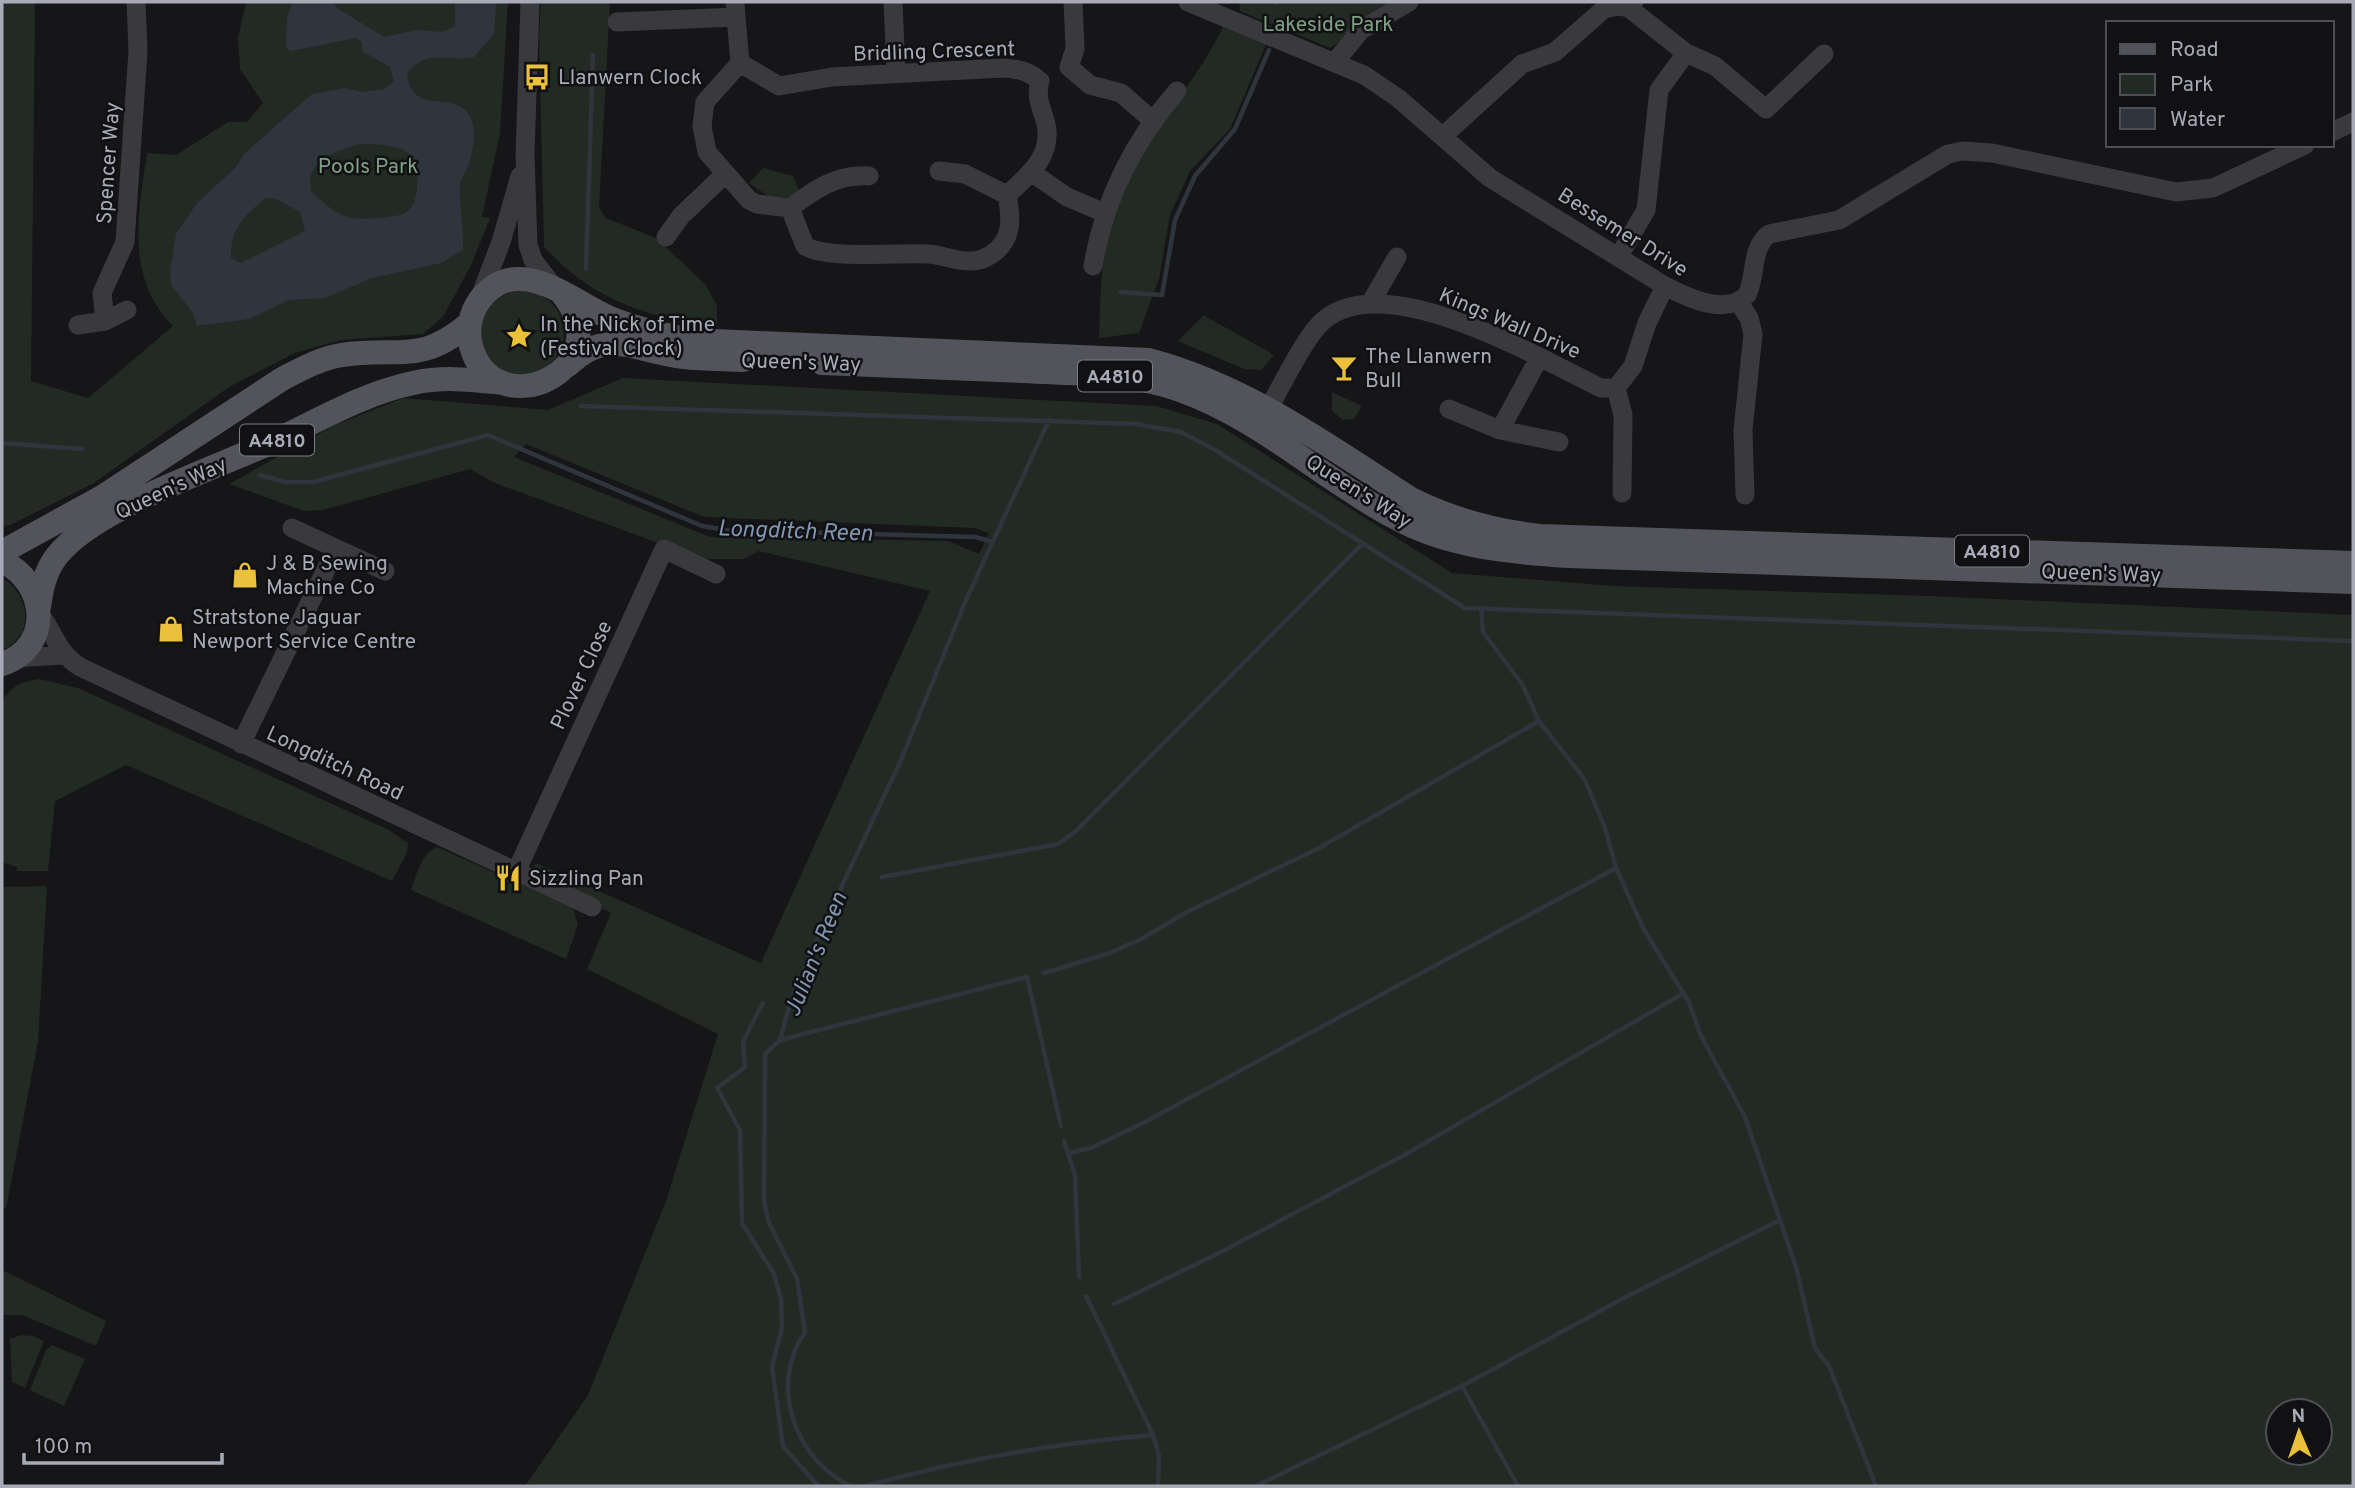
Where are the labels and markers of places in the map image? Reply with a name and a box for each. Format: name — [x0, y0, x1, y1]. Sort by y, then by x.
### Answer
bus stop icon: Llanwern Clock — [522, 62, 552, 92]
place label: Llanwern Clock — [558, 65, 702, 92]
place label: In the Nick of Time (Festival Clock) — [540, 312, 715, 363]
place icon: In the Nick of Time (Festival Clock) — [504, 321, 534, 351]
place label: The Llanwern Bull — [1365, 344, 1492, 395]
bar icon: The Llanwern Bull — [1329, 353, 1359, 383]
place label: J & B Sewing Machine Co — [266, 551, 388, 602]
shop icon: J & B Sewing Machine Co — [230, 560, 260, 590]
place label: Stratstone Jaguar Newport Service Centre — [192, 605, 416, 656]
shop icon: Stratstone Jaguar Newport Service Centre — [156, 614, 186, 644]
restaurant icon: Sizzling Pan — [493, 863, 523, 893]
place label: Sizzling Pan — [529, 866, 644, 893]

